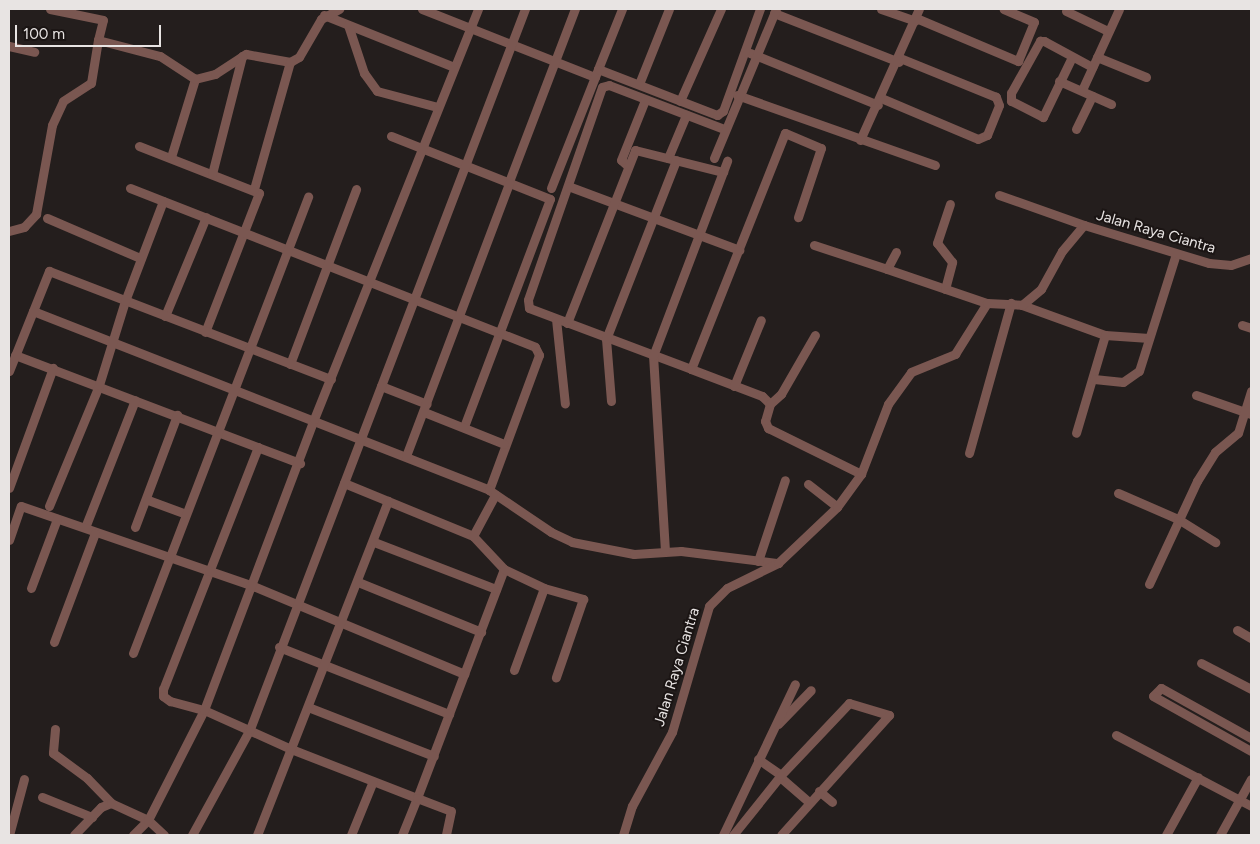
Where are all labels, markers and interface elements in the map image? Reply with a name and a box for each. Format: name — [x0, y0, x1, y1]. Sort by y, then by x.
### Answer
scale bar — [18, 15, 164, 47]
text: 100 m — [23, 25, 65, 43]
street label: Jalan Raya Ciantra — [1094, 206, 1218, 258]
street label: Jalan Raya Ciantra — [650, 606, 704, 728]

